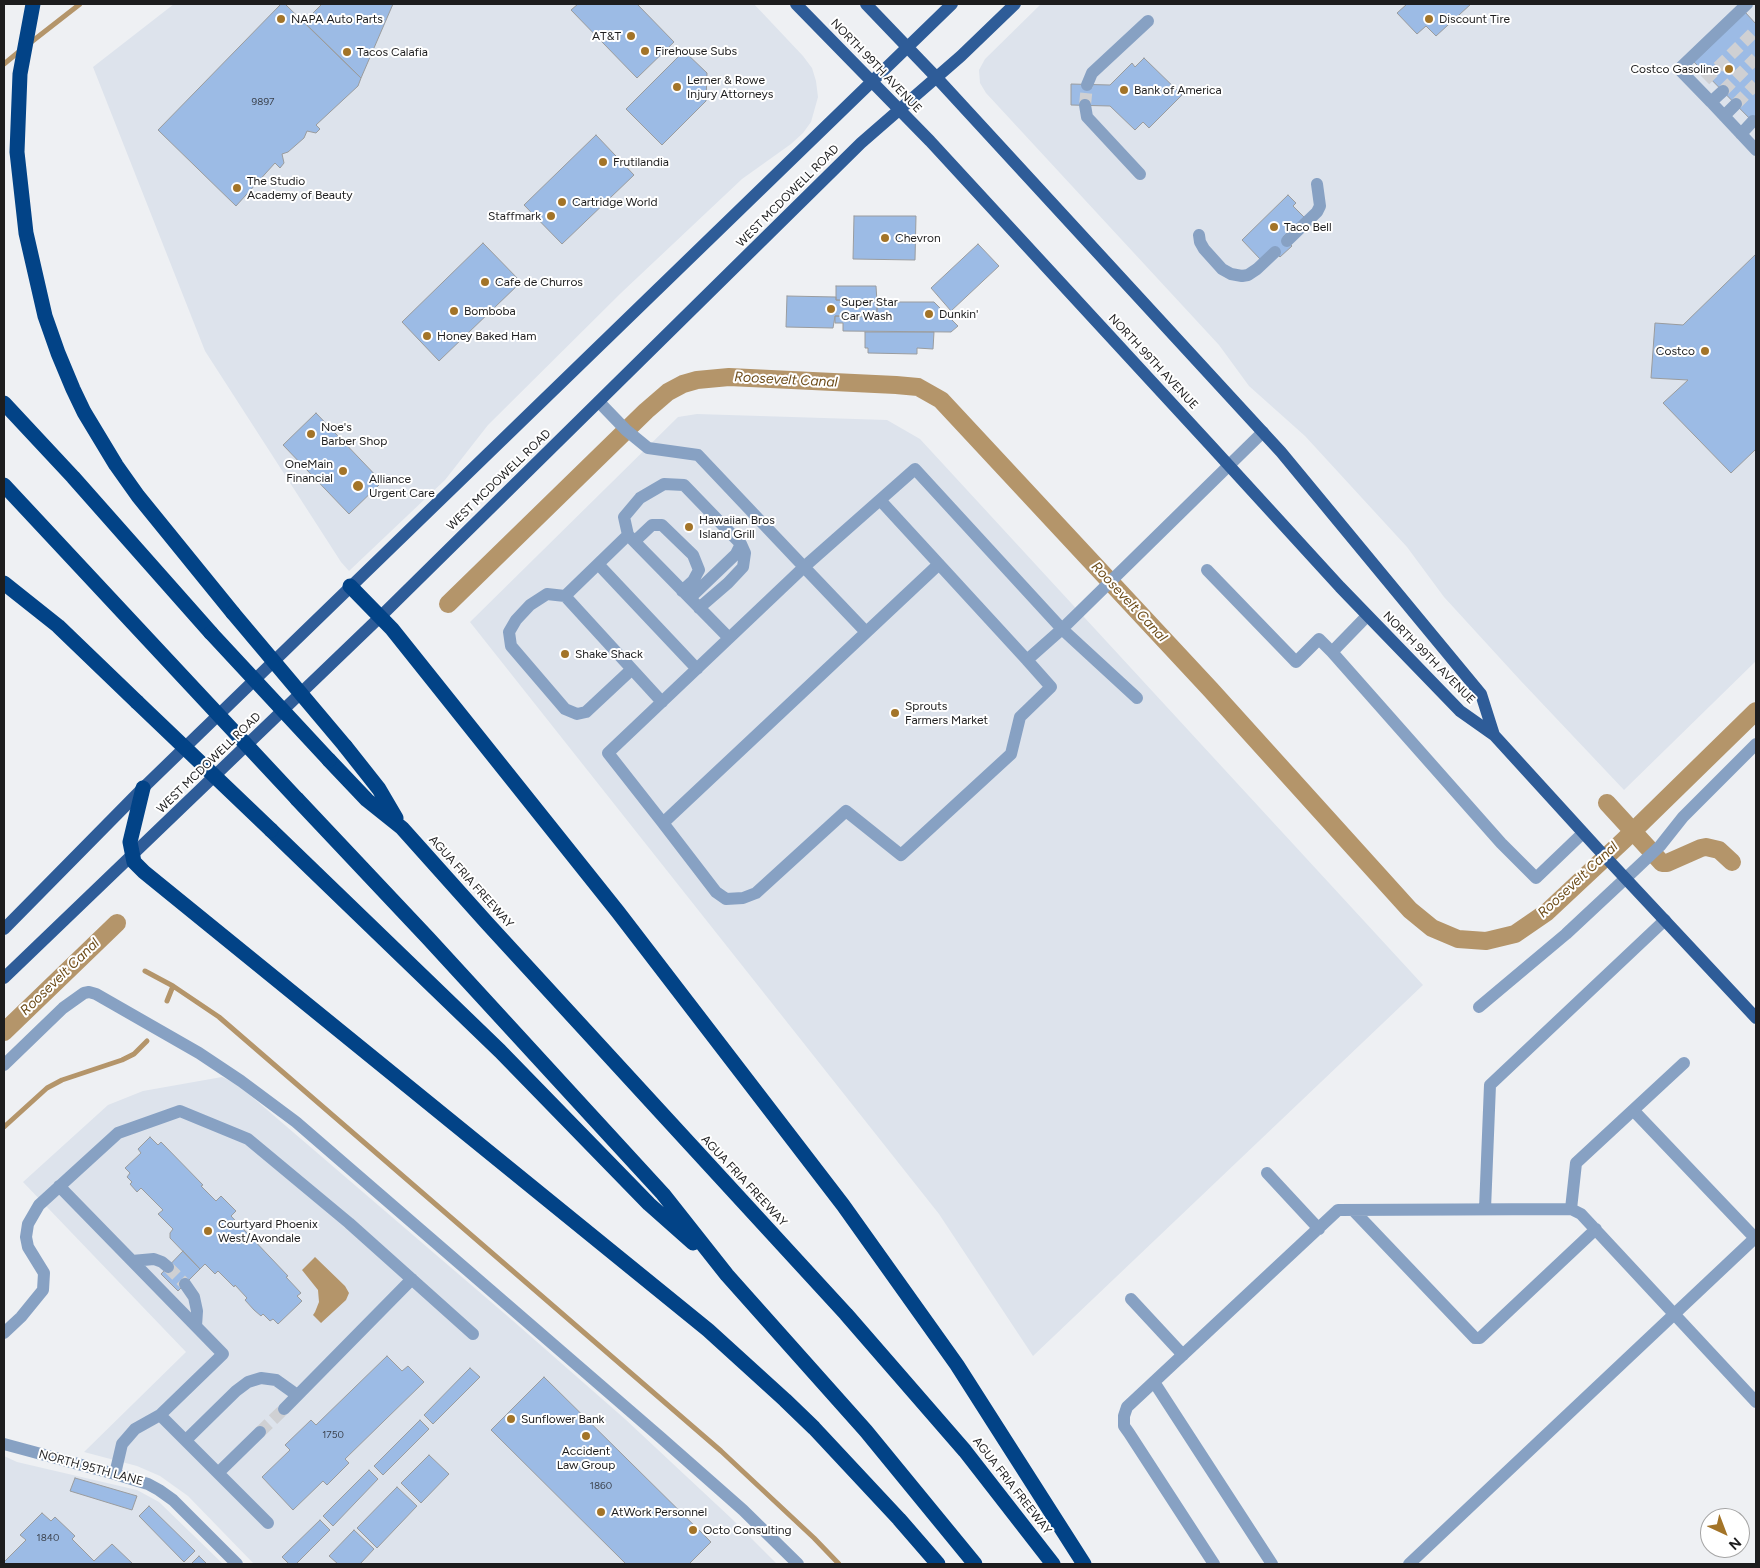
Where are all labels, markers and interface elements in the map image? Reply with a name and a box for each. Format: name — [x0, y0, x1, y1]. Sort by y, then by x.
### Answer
place label: NAPA Auto Parts — [291, 12, 383, 26]
place label: Discount Tire — [1439, 12, 1510, 26]
marker: NAPA Auto Parts — [275, 13, 287, 25]
marker: Discount Tire — [1423, 13, 1435, 25]
street label: NORTH 99TH AVENUE — [827, 16, 925, 116]
place label: AT&T — [592, 29, 621, 43]
marker: AT&T — [625, 30, 637, 42]
place label: Firehouse Subs — [655, 44, 737, 58]
place label: Tacos Calafia — [357, 45, 428, 59]
marker: Firehouse Subs — [639, 45, 651, 57]
marker: Tacos Calafia — [341, 46, 353, 58]
place label: Costco Gasoline — [1630, 62, 1719, 76]
marker: Costco Gasoline — [1723, 63, 1735, 75]
place label: Lerner & Rowe Injury Attorneys — [687, 73, 773, 101]
marker: Lerner & Rowe Injury Attorneys — [671, 81, 683, 93]
place label: Bank of America — [1134, 83, 1222, 97]
marker: Bank of America — [1118, 84, 1130, 96]
house number: 9897 — [252, 96, 274, 108]
street label: WEST MCDOWELL ROAD — [734, 142, 842, 250]
place label: Frutilandia — [613, 155, 669, 169]
marker: Frutilandia — [597, 156, 609, 168]
place label: The Studio Academy of Beauty — [247, 174, 353, 202]
marker: The Studio Academy of Beauty — [231, 182, 243, 194]
place label: Cartridge World — [572, 195, 658, 209]
marker: Cartridge World — [556, 196, 568, 208]
place label: Staffmark — [488, 209, 541, 223]
marker: Staffmark — [545, 210, 557, 222]
place label: Taco Bell — [1284, 220, 1332, 234]
marker: Taco Bell — [1268, 221, 1280, 233]
place label: Chevron — [895, 231, 941, 245]
marker: Chevron — [879, 232, 891, 244]
place label: Cafe de Churros — [495, 275, 583, 289]
marker: Cafe de Churros — [479, 276, 491, 288]
place label: Super Star Car Wash — [841, 295, 898, 323]
marker: Super Star Car Wash — [825, 303, 837, 315]
place label: Bomboba — [464, 304, 516, 318]
marker: Bomboba — [448, 305, 460, 317]
place label: Dunkin' — [939, 307, 978, 321]
marker: Dunkin' — [923, 308, 935, 320]
street label: NORTH 99TH AVENUE — [1105, 311, 1201, 413]
place label: Honey Baked Ham — [437, 329, 536, 343]
marker: Honey Baked Ham — [421, 330, 433, 342]
place label: Costco — [1656, 344, 1695, 358]
marker: Costco — [1699, 345, 1711, 357]
water label: Roosevelt Canal — [734, 369, 838, 391]
place label: Noe's Barber Shop — [321, 420, 387, 448]
street label: WEST MCDOWELL ROAD — [444, 427, 554, 533]
marker: Noe's Barber Shop — [305, 428, 317, 440]
place label: OneMain Financial — [285, 457, 333, 485]
marker: OneMain Financial — [337, 465, 349, 477]
place label: Alliance Urgent Care — [369, 472, 435, 500]
marker: Alliance Urgent Care — [351, 479, 365, 493]
place label: Hawaiian Bros Island Grill — [699, 513, 775, 541]
marker: Hawaiian Bros Island Grill — [683, 521, 695, 533]
water label: Roosevelt Canal — [1088, 558, 1170, 646]
street label: NORTH 99TH AVENUE — [1380, 609, 1478, 707]
place label: Shake Shack — [575, 647, 643, 661]
marker: Shake Shack — [559, 648, 571, 660]
place label: Sprouts Farmers Market — [905, 699, 988, 727]
marker: Sprouts Farmers Market — [889, 707, 901, 719]
street label: WEST MCDOWELL ROAD — [154, 710, 264, 816]
street label: AGUA FRIA FREEWAY — [426, 833, 516, 931]
water label: Roosevelt Canal — [1534, 839, 1622, 921]
water label: Roosevelt Canal — [17, 935, 103, 1019]
street label: AGUA FRIA FREEWAY — [698, 1132, 790, 1230]
place label: Courtyard Phoenix West/Avondale — [218, 1217, 318, 1245]
marker: Courtyard Phoenix West/Avondale — [202, 1225, 214, 1237]
place label: Sunflower Bank — [521, 1412, 604, 1426]
marker: Sunflower Bank — [505, 1413, 517, 1425]
house number: 1750 — [322, 1429, 344, 1441]
marker: Accident Law Group — [580, 1430, 592, 1442]
street label: AGUA FRIA FREEWAY — [970, 1434, 1054, 1538]
place label: Accident Law Group — [557, 1444, 615, 1472]
street label: NORTH 95TH LANE — [37, 1447, 145, 1489]
house number: 1860 — [590, 1480, 612, 1492]
place label: AtWork Personnel — [611, 1505, 707, 1519]
marker: AtWork Personnel — [595, 1506, 607, 1518]
north arrow — [1700, 1508, 1750, 1558]
place label: Octo Consulting — [703, 1523, 792, 1537]
marker: Octo Consulting — [687, 1524, 699, 1536]
house number: 1840 — [37, 1532, 59, 1544]
text: N — [1725, 1534, 1745, 1554]

